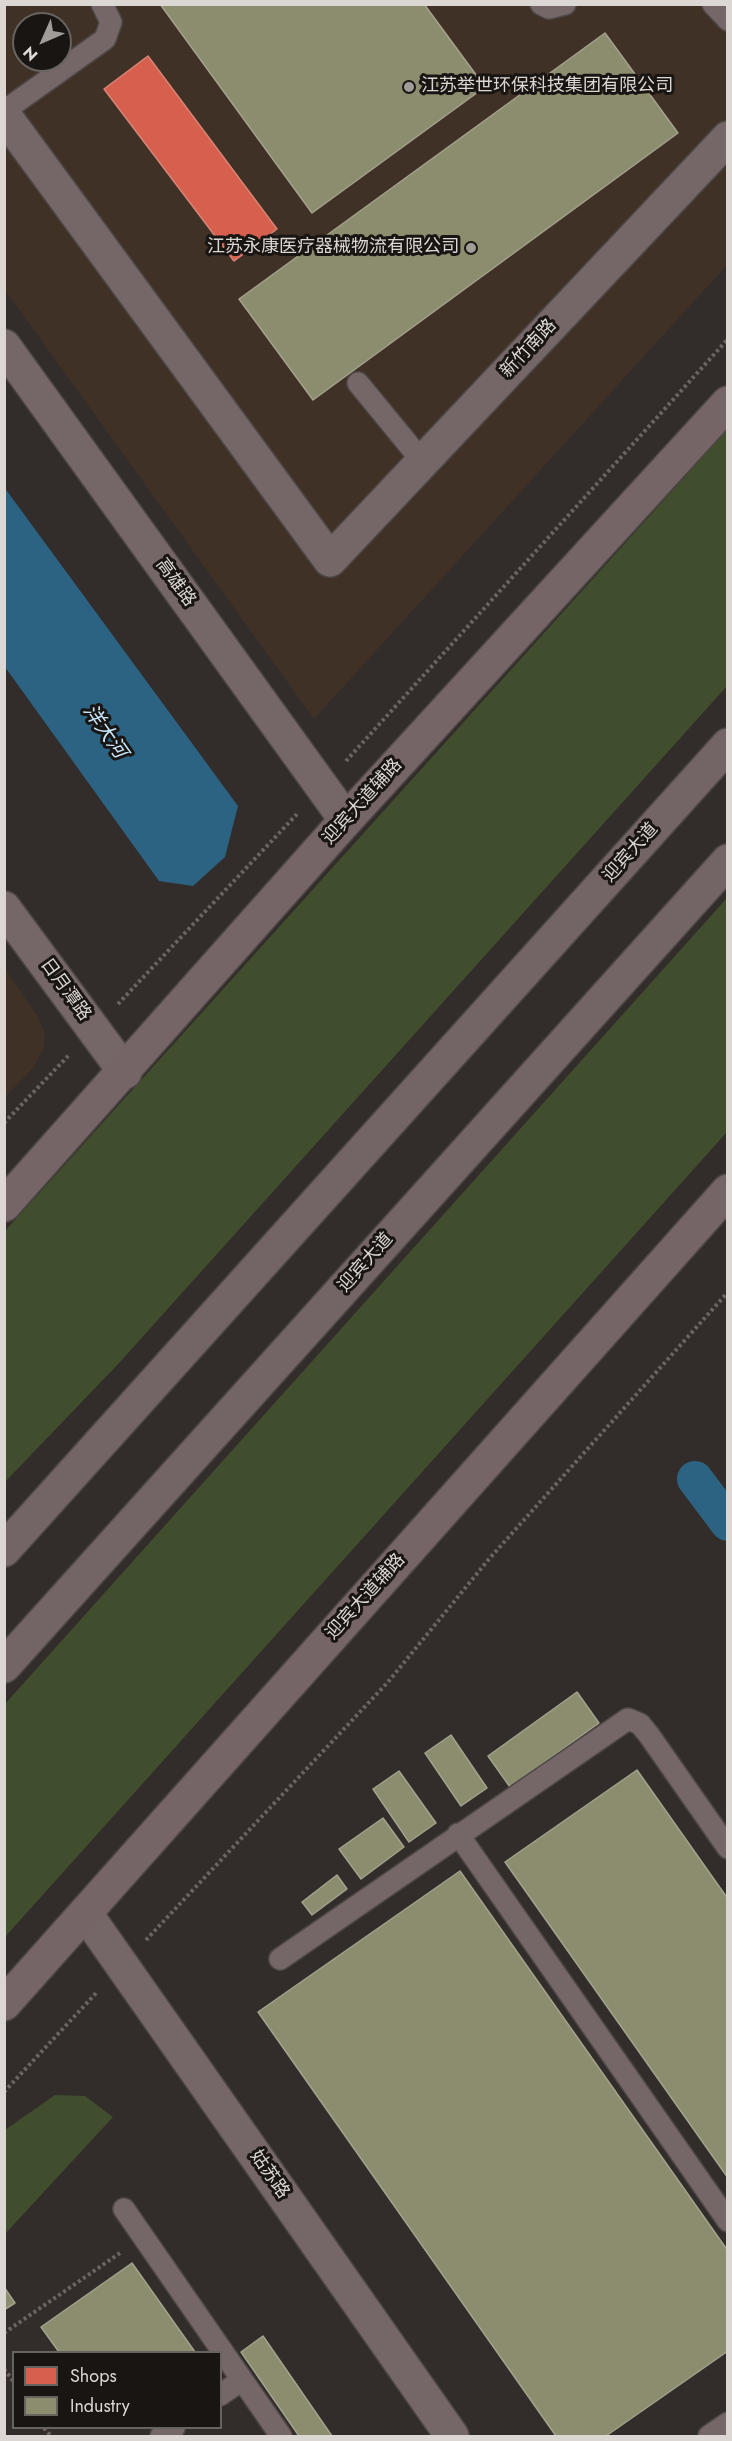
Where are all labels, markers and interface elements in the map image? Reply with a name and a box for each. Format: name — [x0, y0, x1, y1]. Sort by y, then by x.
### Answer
north arrow — [12, 12, 72, 72]
text: N — [18, 41, 43, 66]
place label: 江苏举世环保科技集团有限公司 — [421, 76, 673, 98]
marker: 江苏举世环保科技集团有限公司 — [402, 80, 416, 94]
place label: 江苏永康医疗器械物流有限公司 — [207, 237, 459, 259]
marker: 江苏永康医疗器械物流有限公司 — [464, 241, 478, 255]
street label: 新竹南路 — [497, 315, 561, 383]
street label: 高雄路 — [150, 555, 200, 611]
water label: 洋大河 — [77, 701, 131, 763]
street label: 迎宾大道辅路 — [319, 755, 407, 849]
street label: 迎宾大道 — [599, 819, 663, 887]
street label: 日月潭路 — [35, 955, 95, 1025]
street label: 迎宾大道 — [334, 1229, 398, 1297]
street label: 迎宾大道辅路 — [322, 1550, 410, 1644]
street label: 姑苏路 — [245, 2147, 293, 2203]
legend — [12, 2351, 222, 2429]
text: Shops — [70, 2363, 117, 2389]
text: Industry — [70, 2393, 130, 2419]

